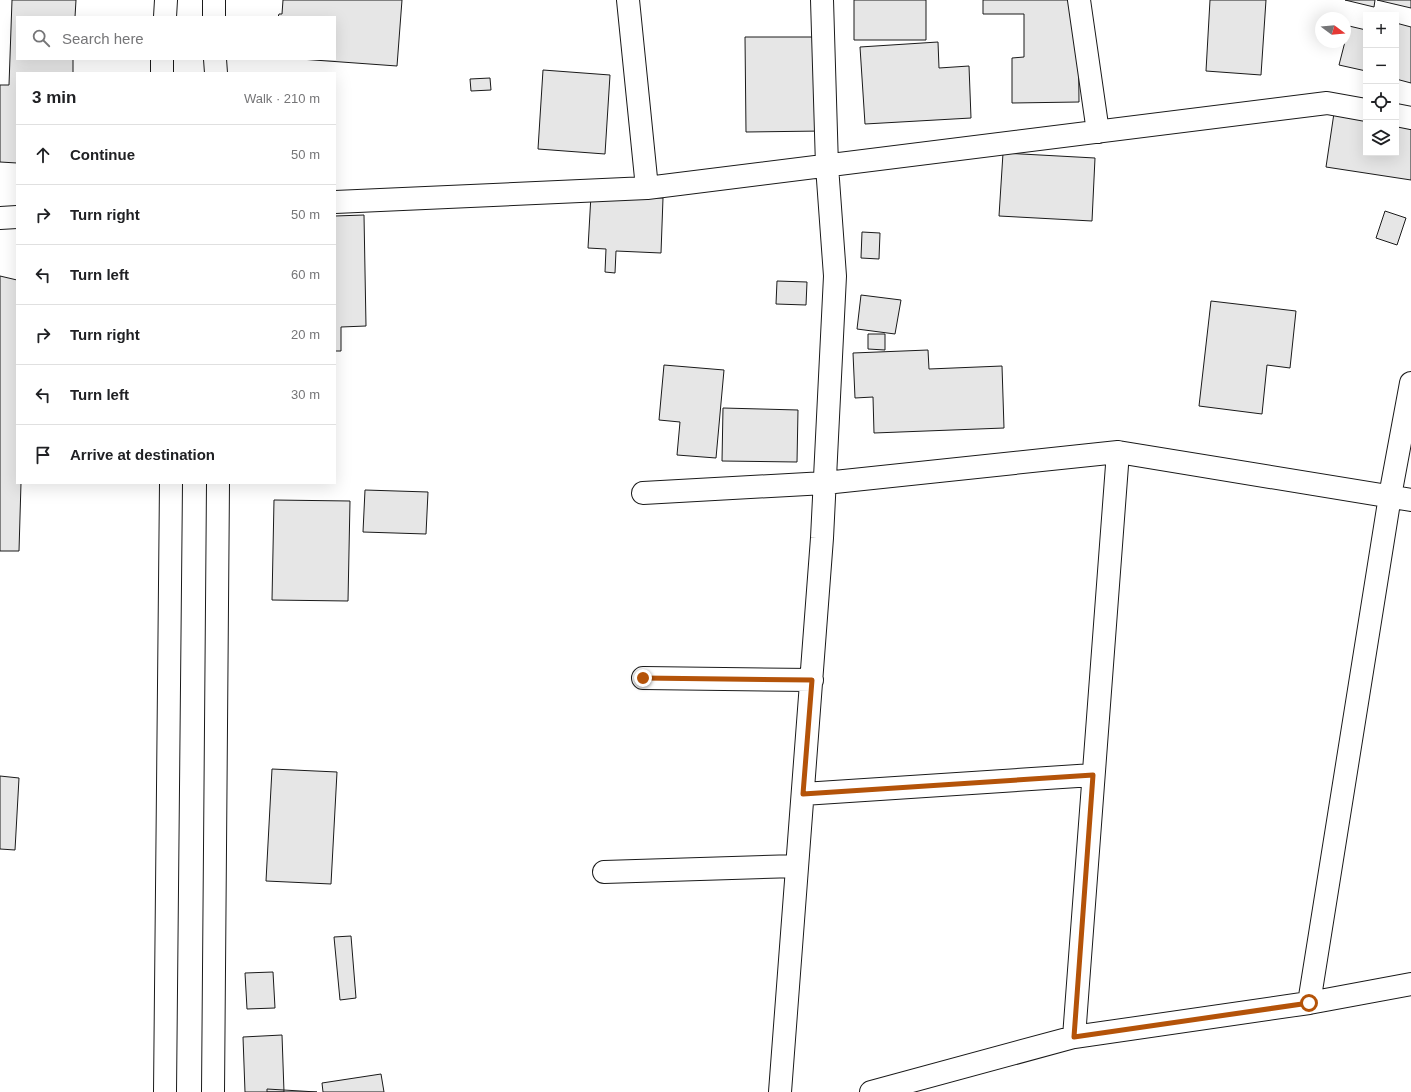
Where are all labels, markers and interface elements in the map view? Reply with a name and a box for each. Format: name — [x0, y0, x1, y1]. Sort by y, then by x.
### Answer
north arrow — [1315, 12, 1351, 48]
map controls — [1363, 12, 1399, 156]
button: + — [1363, 12, 1399, 48]
search box — [16, 16, 336, 60]
icon: search — [30, 27, 52, 49]
text: Search here — [62, 30, 144, 47]
button: − — [1363, 48, 1399, 84]
button: locate — [1363, 84, 1399, 120]
text: 3 min — [32, 88, 76, 107]
text: Walk · 210 m — [244, 91, 320, 106]
button: layers — [1363, 120, 1399, 156]
icon: ahead — [32, 144, 54, 166]
text: Continue — [70, 146, 135, 163]
text: 50 m — [291, 147, 320, 162]
icon: right — [32, 204, 54, 226]
text: Turn right — [70, 206, 140, 223]
text: 50 m — [291, 207, 320, 222]
icon: left — [32, 264, 54, 286]
text: Turn left — [70, 266, 129, 283]
text: 60 m — [291, 267, 320, 282]
icon: right — [32, 324, 54, 346]
text: Turn right — [70, 326, 140, 343]
text: 20 m — [291, 327, 320, 342]
icon: left — [32, 384, 54, 406]
text: Turn left — [70, 386, 129, 403]
text: 30 m — [291, 387, 320, 402]
icon: arrive — [32, 444, 54, 466]
text: Arrive at destination — [70, 446, 215, 463]
route end — [634, 669, 652, 687]
route start — [1300, 994, 1318, 1012]

